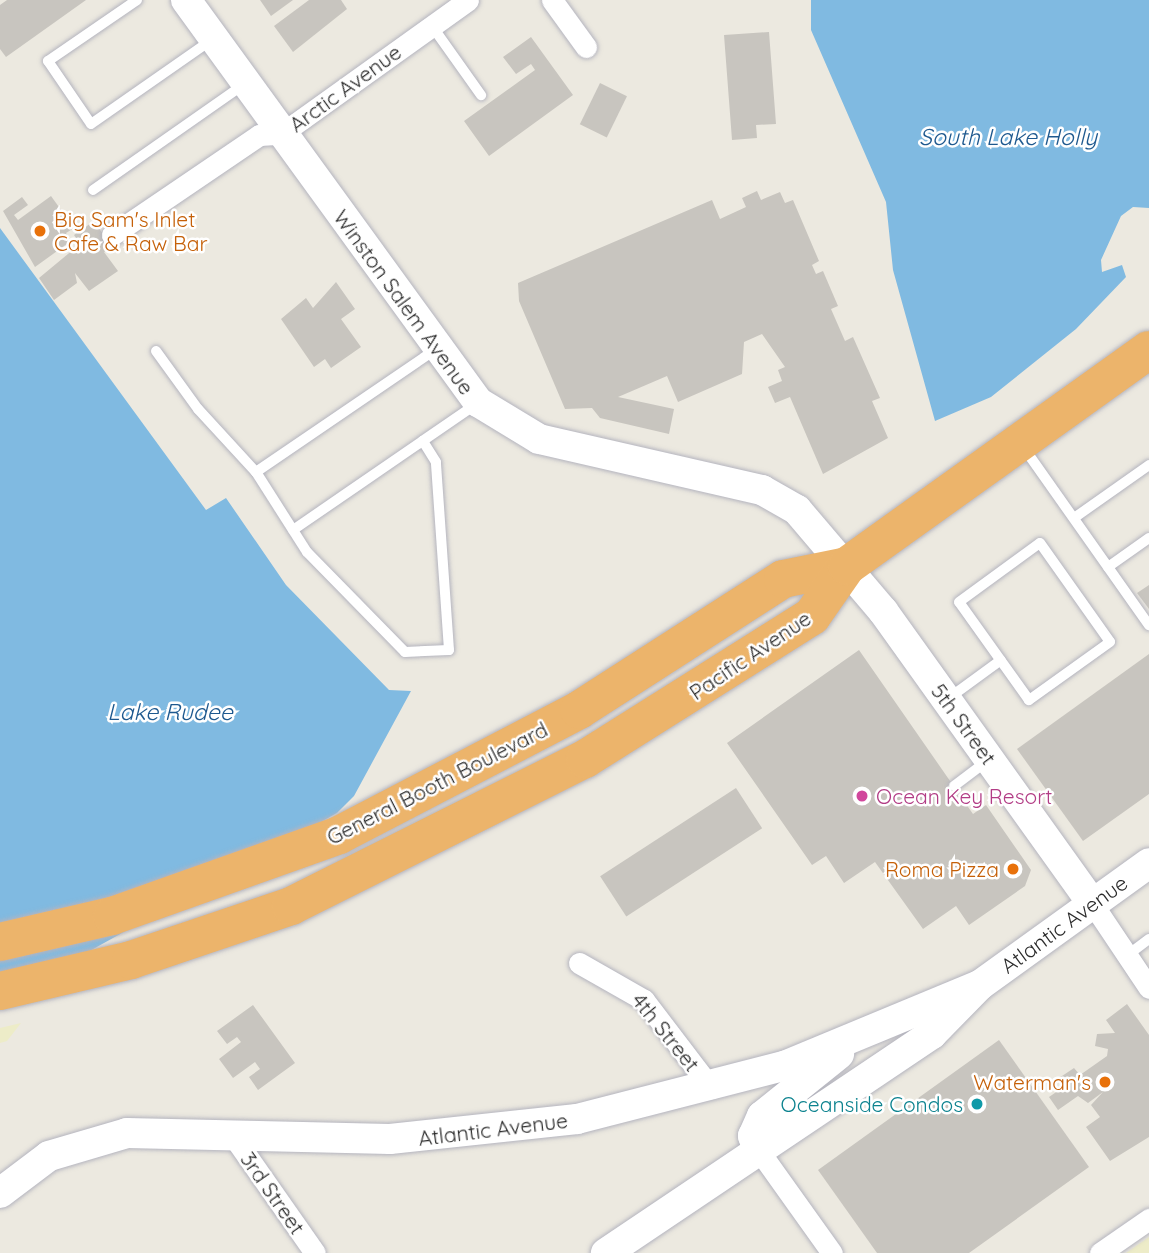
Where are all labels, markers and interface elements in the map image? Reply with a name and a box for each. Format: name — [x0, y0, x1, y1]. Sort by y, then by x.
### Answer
street label: Arctic Avenue — [284, 39, 406, 137]
water label: South Lake Holly — [919, 123, 1097, 151]
street label: Winston Salem Avenue — [329, 205, 479, 399]
place label: Big Sam's Inlet Cafe & Raw Bar — [54, 206, 208, 256]
marker: Big Sam's Inlet Cafe & Raw Bar — [32, 223, 48, 239]
street label: Pacific Avenue — [685, 605, 815, 705]
street label: 5th Street — [926, 679, 1002, 769]
water label: Lake Rudee — [107, 698, 233, 726]
street label: General Booth Boulevard — [322, 716, 552, 850]
place label: Ocean Key Resort — [876, 783, 1052, 809]
marker: Ocean Key Resort — [854, 788, 870, 804]
place label: Roma Pizza — [885, 856, 999, 882]
marker: Roma Pizza — [1005, 861, 1021, 877]
street label: Atlantic Avenue — [996, 870, 1132, 978]
street label: 4th Street — [627, 988, 705, 1076]
place label: Waterman's — [973, 1069, 1091, 1095]
marker: Waterman's — [1097, 1074, 1113, 1090]
place label: Oceanside Condos — [781, 1091, 963, 1117]
marker: Oceanside Condos — [969, 1096, 985, 1112]
street label: Atlantic Avenue — [417, 1107, 569, 1151]
street label: 3rd Street — [236, 1147, 310, 1239]

